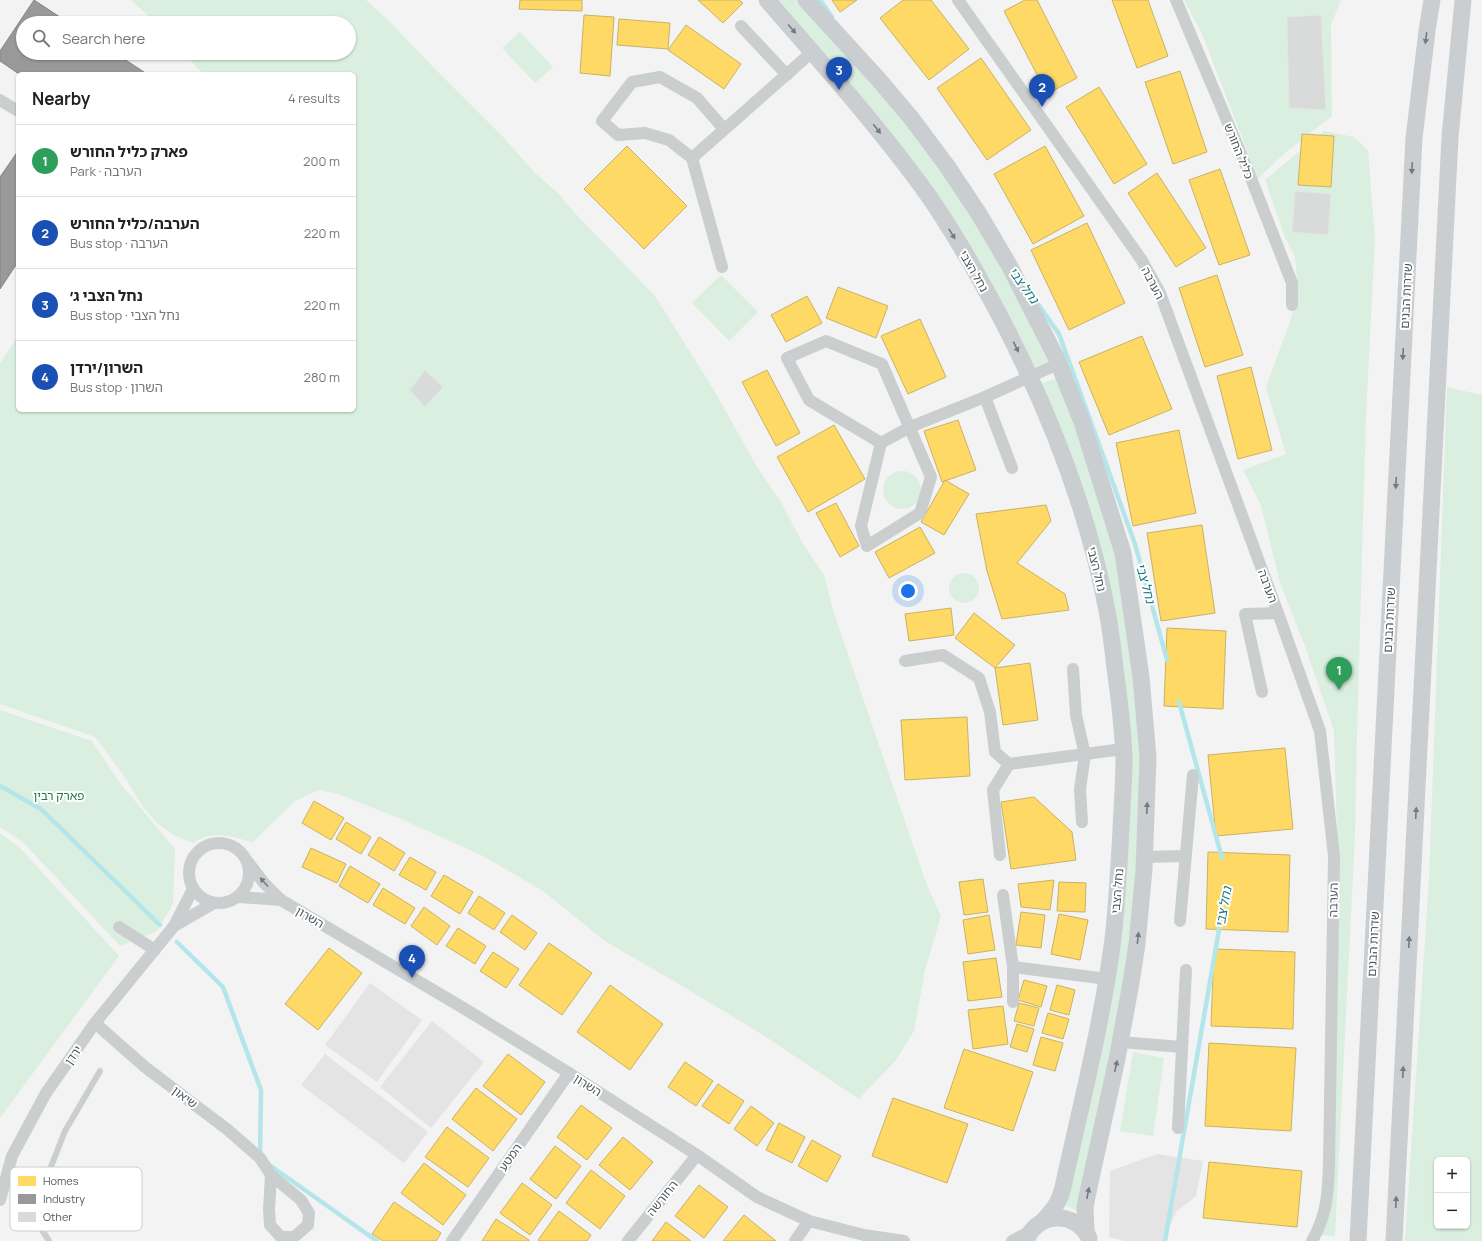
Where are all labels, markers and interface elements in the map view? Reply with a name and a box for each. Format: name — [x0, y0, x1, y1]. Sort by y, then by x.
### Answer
search box — [16, 16, 356, 60]
one-way arrow — [788, 24, 797, 35]
icon: search — [30, 27, 52, 49]
text: Search here — [62, 28, 145, 49]
one-way arrow — [1423, 32, 1429, 45]
pin: 3 — [826, 57, 852, 90]
pin: 2 — [1029, 74, 1055, 107]
text: Nearby — [32, 87, 90, 110]
text: 4 results — [288, 89, 340, 107]
street label: כליל החורש — [1220, 121, 1258, 181]
one-way arrow — [872, 123, 881, 134]
text: פארק כליל החורש — [70, 141, 188, 162]
text: 1 — [42, 152, 48, 170]
text: 200 m — [303, 152, 340, 170]
text: Park · הערבה — [70, 162, 142, 180]
one-way arrow — [1409, 162, 1416, 174]
text: הערבה/כליל החורש — [70, 213, 200, 234]
text: 2 — [41, 224, 49, 242]
text: 220 m — [304, 224, 340, 242]
one-way arrow — [949, 228, 956, 240]
text: Bus stop · הערבה — [70, 234, 168, 252]
street label: נחל הצבי — [955, 247, 993, 295]
water label: נחל צבי — [1005, 263, 1044, 308]
street label: שדרות הבנים — [1396, 263, 1416, 329]
street label: הערבה — [1138, 264, 1168, 302]
text: נחל הצבי ג׳ — [70, 285, 143, 306]
text: 3 — [41, 296, 49, 314]
text: 220 m — [304, 296, 340, 314]
text: Bus stop · נחל הצבי — [70, 306, 180, 324]
one-way arrow — [1013, 342, 1019, 353]
one-way arrow — [1400, 347, 1406, 360]
text: השרון/ירדן — [70, 357, 143, 378]
text: 4 — [41, 368, 49, 386]
text: 280 m — [303, 368, 340, 386]
text: Bus stop · השרון — [70, 378, 163, 396]
one-way arrow — [1393, 477, 1400, 489]
street label: נחל הצבי — [1083, 545, 1111, 593]
water label: נחל צבי — [1132, 561, 1160, 606]
street label: הערבה — [1254, 567, 1282, 605]
your location — [898, 581, 918, 601]
street label: שדרות הבנים — [1379, 587, 1399, 653]
pin: 1 — [1326, 657, 1352, 690]
park label: פארק רבין — [33, 787, 85, 804]
one-way arrow — [1143, 802, 1150, 814]
one-way arrow — [1413, 806, 1419, 819]
street label: נחל הצבי — [1107, 868, 1127, 914]
one-way arrow — [259, 877, 269, 887]
street label: הערבה — [1324, 882, 1342, 918]
water label: נחל צבי — [1211, 884, 1236, 929]
street label: השרון — [293, 902, 327, 932]
street label: שדרות הבנים — [1363, 911, 1383, 977]
one-way arrow — [1135, 932, 1141, 944]
one-way arrow — [1406, 936, 1413, 948]
pin: 4 — [399, 945, 425, 978]
street label: ירדן — [60, 1042, 86, 1068]
one-way arrow — [1114, 1060, 1120, 1072]
one-way arrow — [1399, 1066, 1406, 1078]
street label: השרון — [571, 1070, 605, 1100]
street label: שיאון — [169, 1082, 201, 1112]
street label: המטע — [494, 1140, 526, 1174]
map controls — [1434, 1157, 1470, 1229]
button: + — [1434, 1157, 1470, 1193]
legend — [10, 1167, 142, 1231]
text: Homes — [43, 1173, 79, 1188]
street label: החורשה — [642, 1177, 682, 1219]
one-way arrow — [1085, 1187, 1091, 1199]
text: Industry — [43, 1191, 85, 1206]
button: − — [1434, 1193, 1470, 1229]
one-way arrow — [1393, 1196, 1400, 1208]
text: Other — [43, 1209, 72, 1224]

